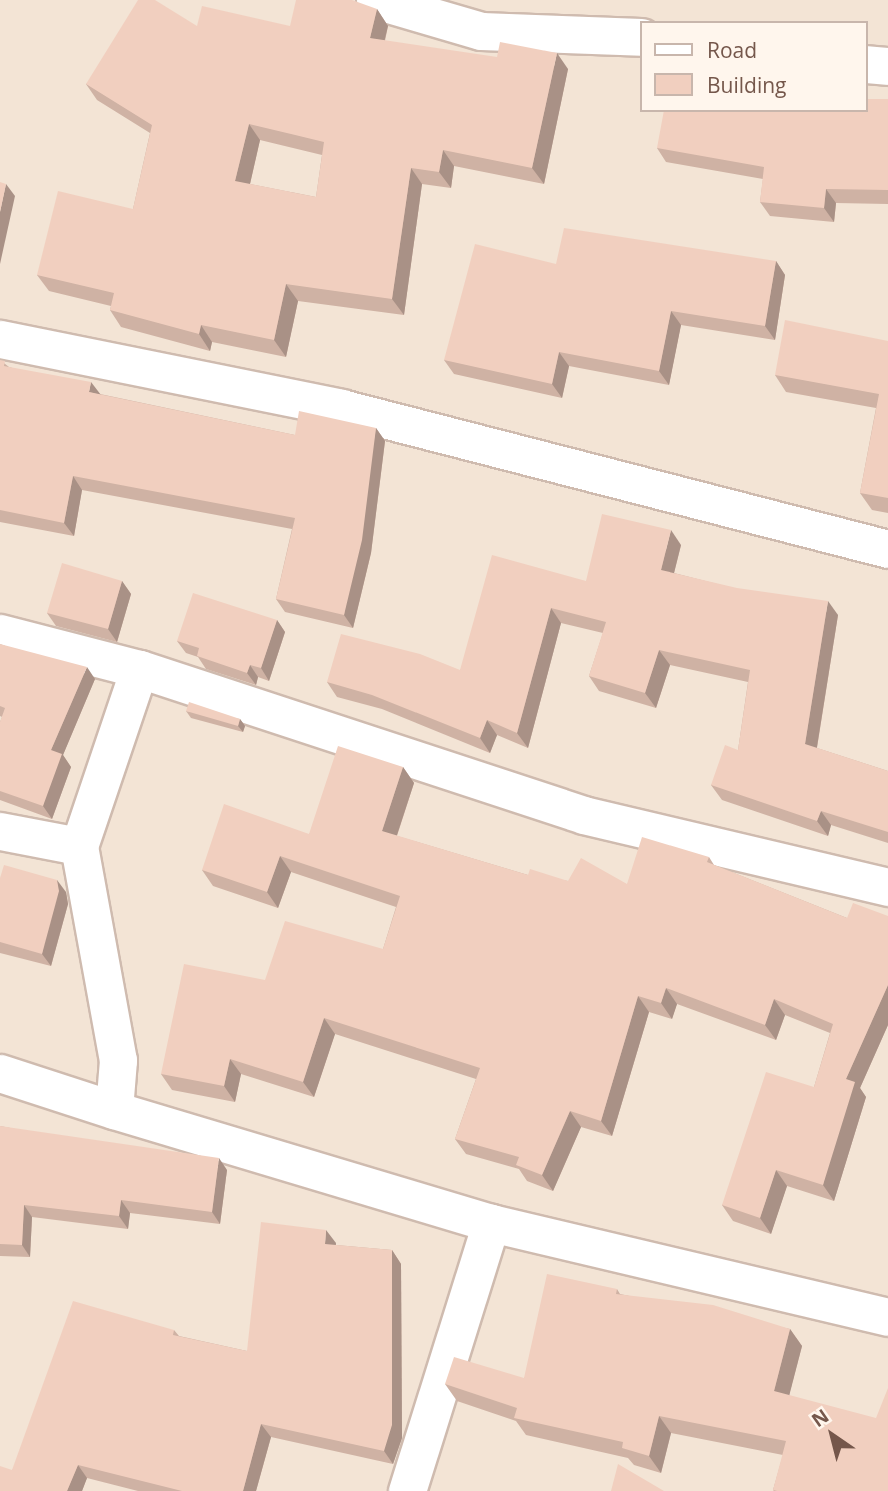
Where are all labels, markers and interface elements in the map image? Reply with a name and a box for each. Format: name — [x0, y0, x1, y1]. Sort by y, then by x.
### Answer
legend — [640, 21, 867, 112]
text: Road — [707, 36, 757, 64]
text: Building — [707, 71, 786, 99]
north arrow — [797, 1400, 867, 1470]
text: N — [806, 1403, 834, 1433]

